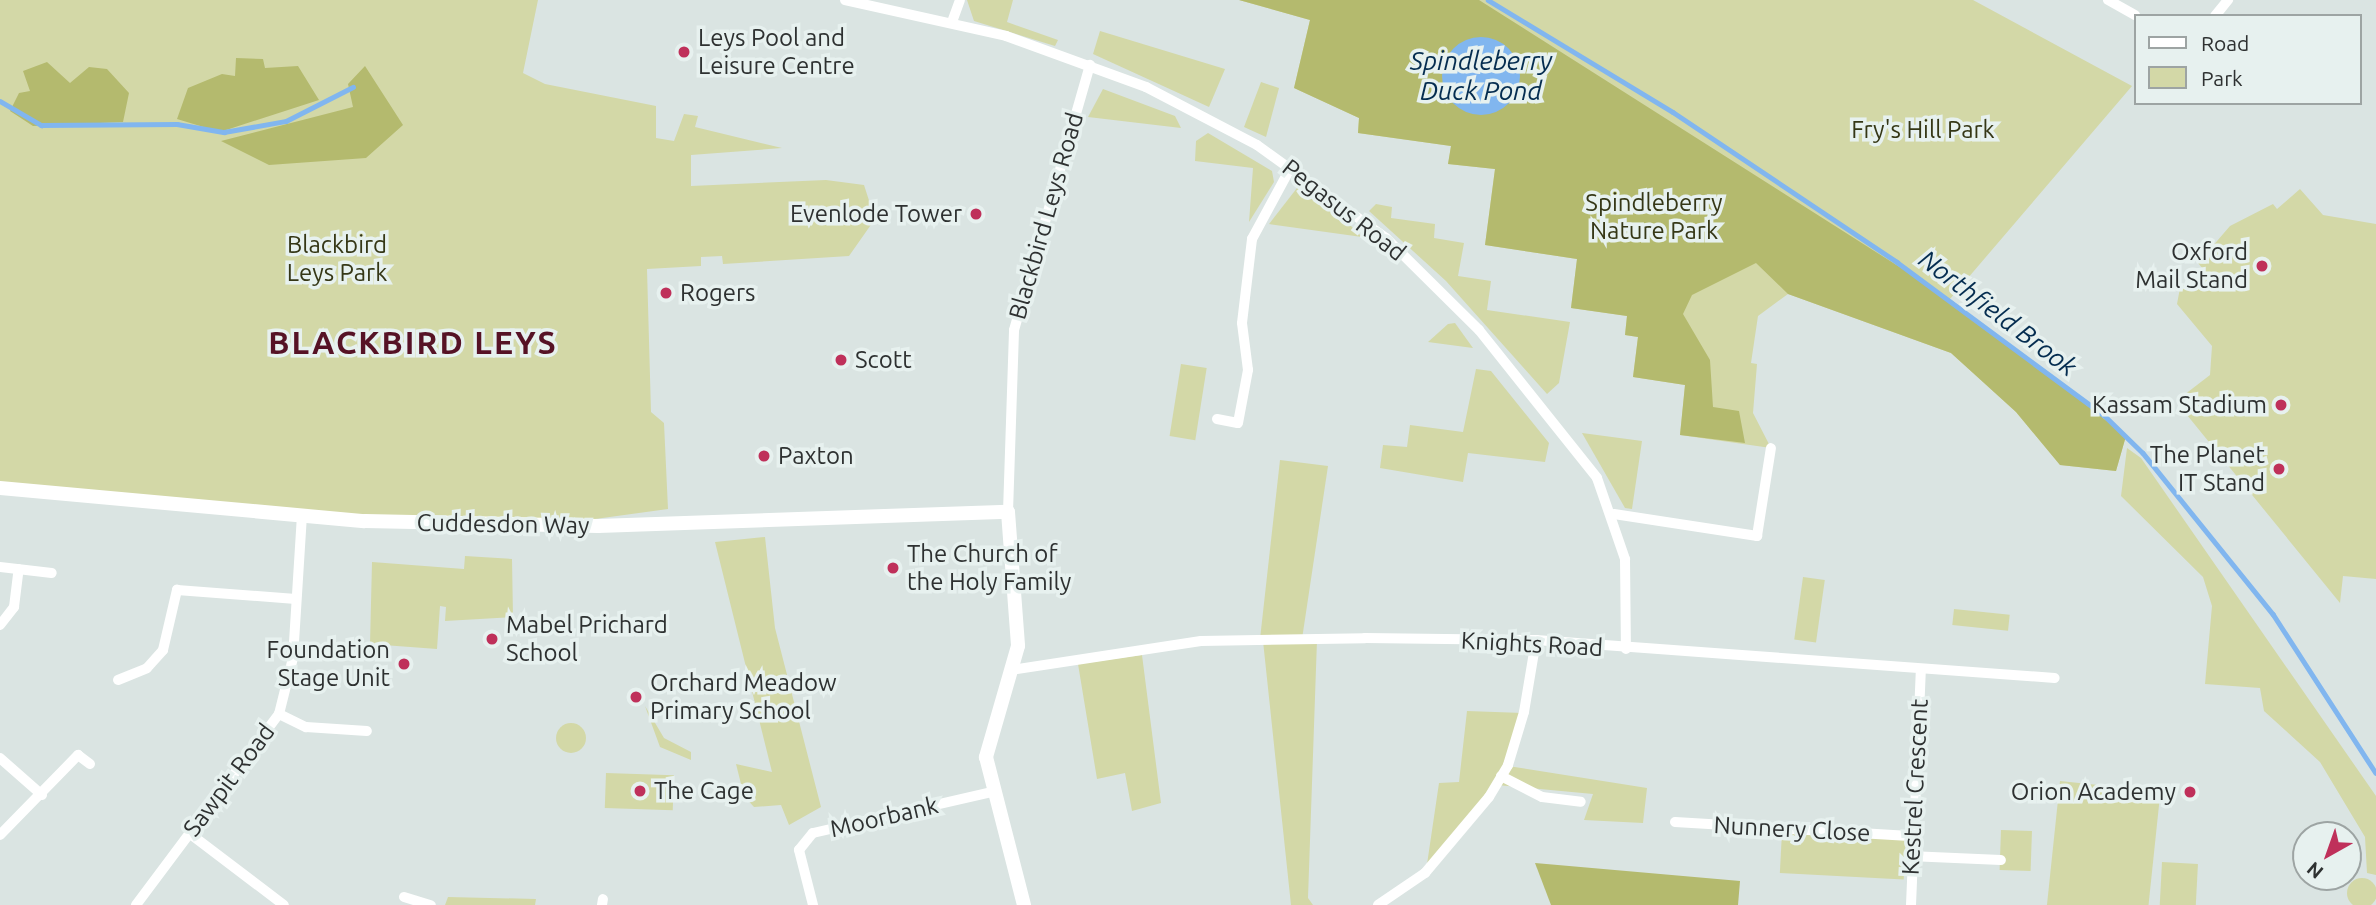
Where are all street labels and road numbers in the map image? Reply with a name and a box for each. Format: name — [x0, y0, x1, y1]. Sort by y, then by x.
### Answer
street label: Blackbird Leys Road — [1003, 109, 1089, 323]
street label: Pegasus Road — [1277, 153, 1411, 267]
street label: Cuddesdon Way — [416, 508, 590, 540]
street label: Knights Road — [1460, 626, 1604, 662]
street label: Kestrel Crescent — [1896, 698, 1934, 876]
street label: Sawpit Road — [177, 718, 281, 842]
street label: Moorbank — [827, 791, 941, 843]
street label: Nunnery Close — [1713, 811, 1871, 847]

